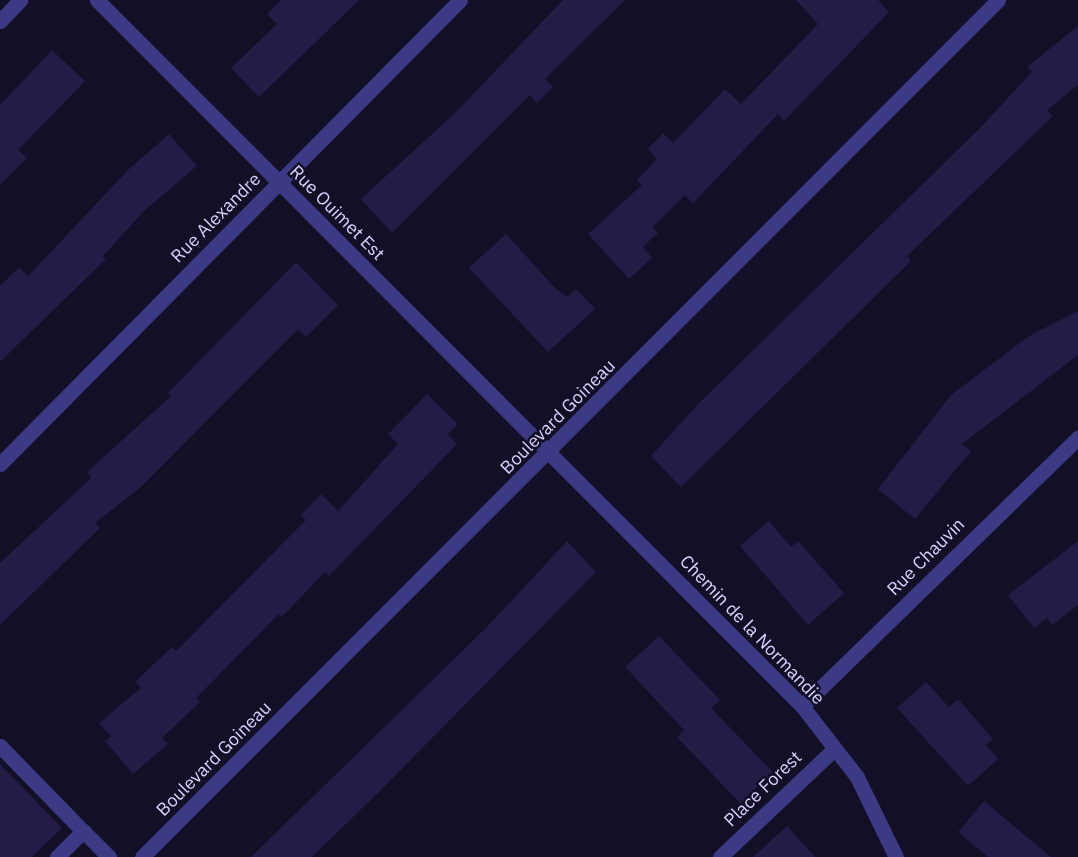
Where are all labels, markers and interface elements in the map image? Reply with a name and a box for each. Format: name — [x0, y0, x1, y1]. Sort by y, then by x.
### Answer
street label: Rue Ouimet Est — [285, 161, 389, 265]
street label: Rue Alexandre — [167, 169, 265, 267]
street label: Boulevard Goineau — [496, 355, 620, 479]
street label: Rue Chauvin — [883, 514, 969, 600]
street label: Chemin de la Normandie — [675, 551, 829, 709]
street label: Boulevard Goineau — [152, 697, 276, 821]
street label: Place Forest — [720, 747, 806, 831]

